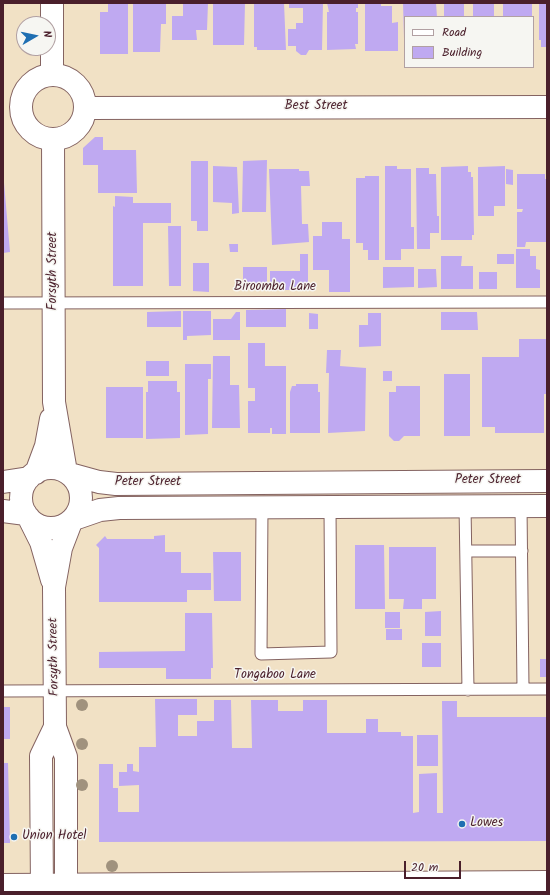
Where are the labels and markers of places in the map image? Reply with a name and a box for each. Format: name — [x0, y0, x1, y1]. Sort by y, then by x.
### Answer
place label: Lowes — [470, 816, 503, 832]
marker: Lowes — [457, 819, 467, 829]
place label: Union Hotel — [22, 829, 86, 845]
marker: Union Hotel — [9, 832, 19, 842]

